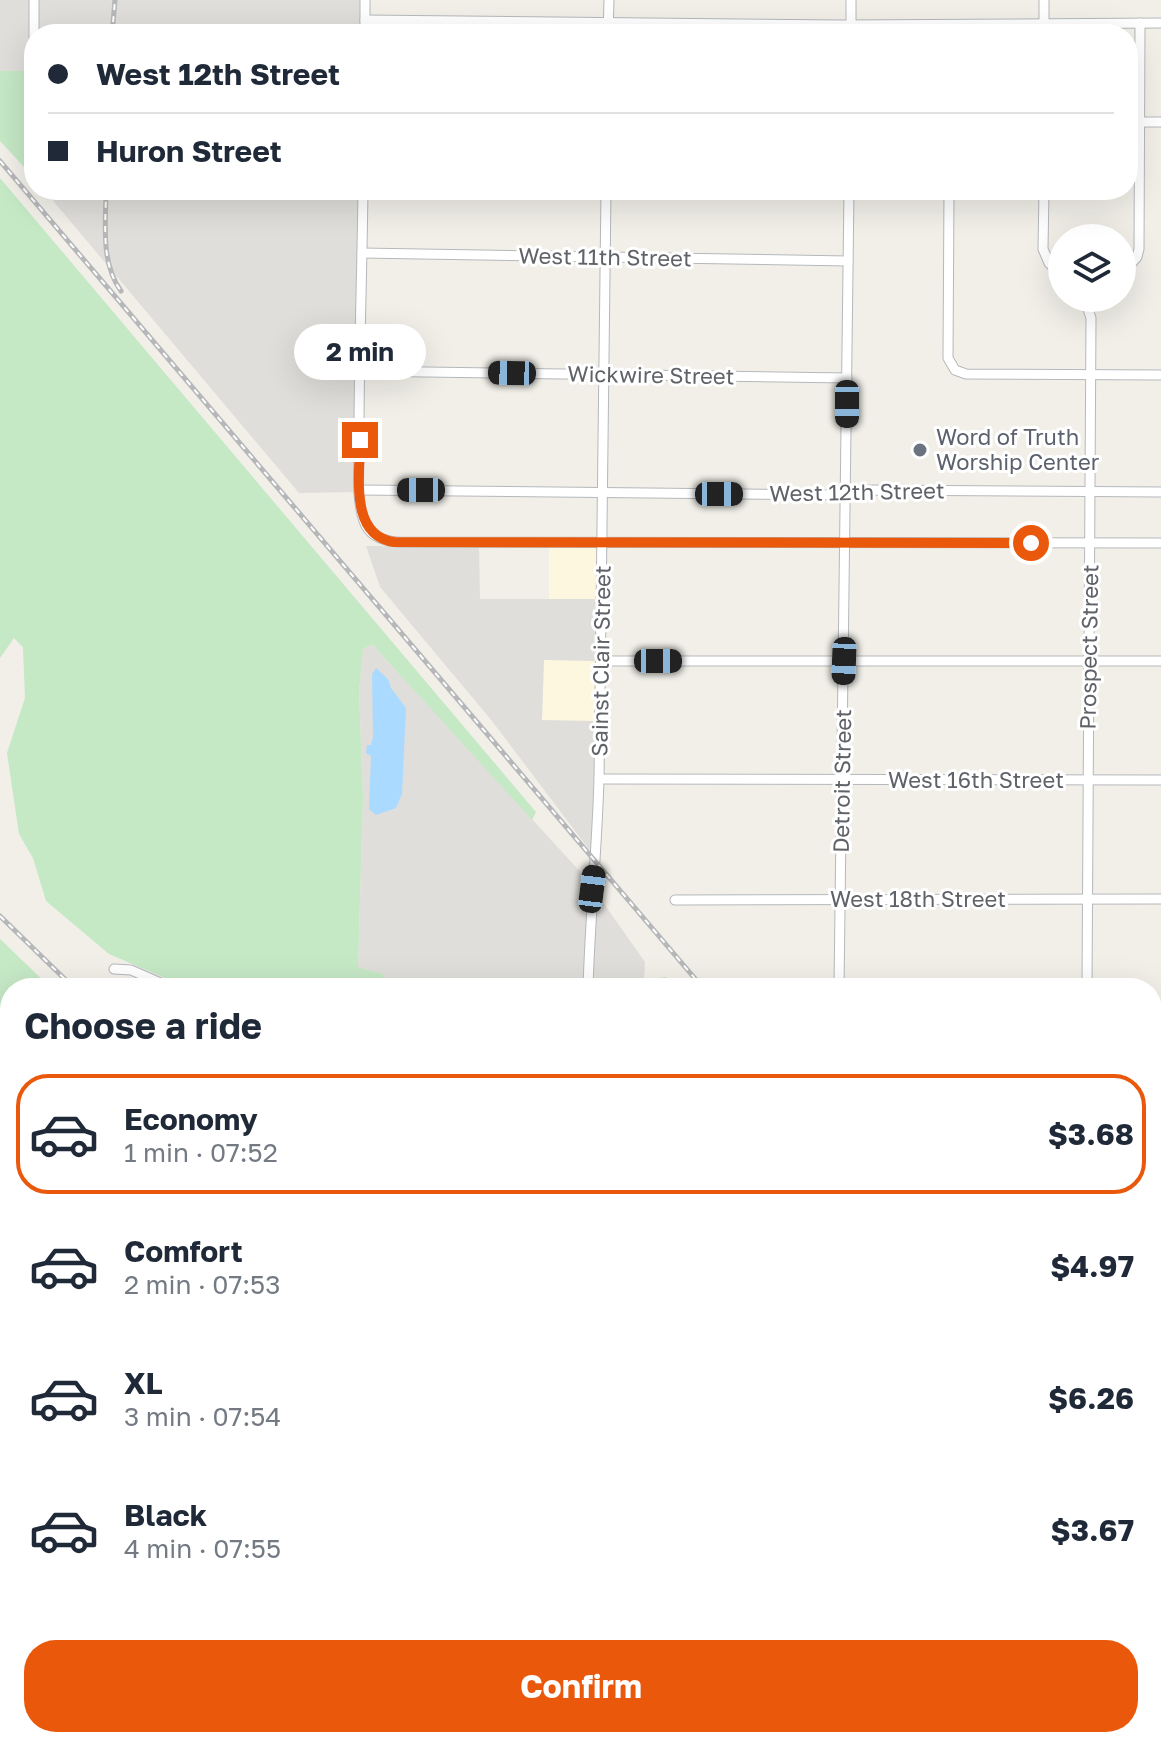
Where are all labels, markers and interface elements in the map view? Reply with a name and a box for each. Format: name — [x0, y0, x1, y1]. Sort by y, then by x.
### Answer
text: West 12th Street — [96, 56, 340, 92]
text: Huron Street — [96, 133, 282, 169]
map controls — [1048, 224, 1136, 312]
button: layers — [1048, 224, 1136, 312]
street label: West 11th Street — [518, 241, 692, 272]
callout: 2 min — [294, 324, 426, 380]
text: 2 min — [326, 336, 394, 367]
street label: Wickwire Street — [567, 360, 735, 389]
car — [488, 361, 536, 385]
car — [835, 380, 859, 428]
route end — [342, 422, 378, 458]
place label: Word of Truth Worship Center — [936, 423, 1100, 475]
marker: Word of Truth Worship Center — [911, 441, 929, 459]
street label: West 12th Street — [769, 476, 945, 507]
car — [397, 478, 445, 502]
car — [695, 482, 743, 506]
route start — [1013, 525, 1049, 561]
street label: Prospect Street — [1074, 564, 1103, 730]
street label: Sainst Clair Street — [585, 565, 616, 757]
car — [831, 637, 857, 685]
car — [634, 649, 682, 673]
street label: Detroit Street — [827, 709, 856, 853]
street label: West 16th Street — [888, 766, 1064, 793]
car — [577, 864, 607, 914]
street label: West 18th Street — [830, 885, 1006, 912]
text: Choose a ride — [24, 1004, 262, 1047]
icon: car — [28, 1098, 100, 1170]
text: Economy — [124, 1101, 258, 1137]
text: $3.68 — [1048, 1116, 1134, 1152]
text: 1 min · 07:52 — [124, 1137, 278, 1168]
icon: car — [28, 1230, 100, 1302]
text: Comfort — [124, 1233, 243, 1269]
text: $4.97 — [1050, 1248, 1134, 1284]
text: 2 min · 07:53 — [124, 1269, 280, 1300]
icon: car — [28, 1362, 100, 1434]
text: XL — [124, 1365, 163, 1401]
text: $6.26 — [1048, 1380, 1134, 1416]
text: 3 min · 07:54 — [124, 1401, 281, 1432]
icon: car — [28, 1494, 100, 1566]
text: Black — [124, 1497, 207, 1533]
text: $3.67 — [1051, 1512, 1134, 1548]
text: 4 min · 07:55 — [124, 1533, 281, 1564]
button: Confirm — [24, 1640, 1138, 1732]

